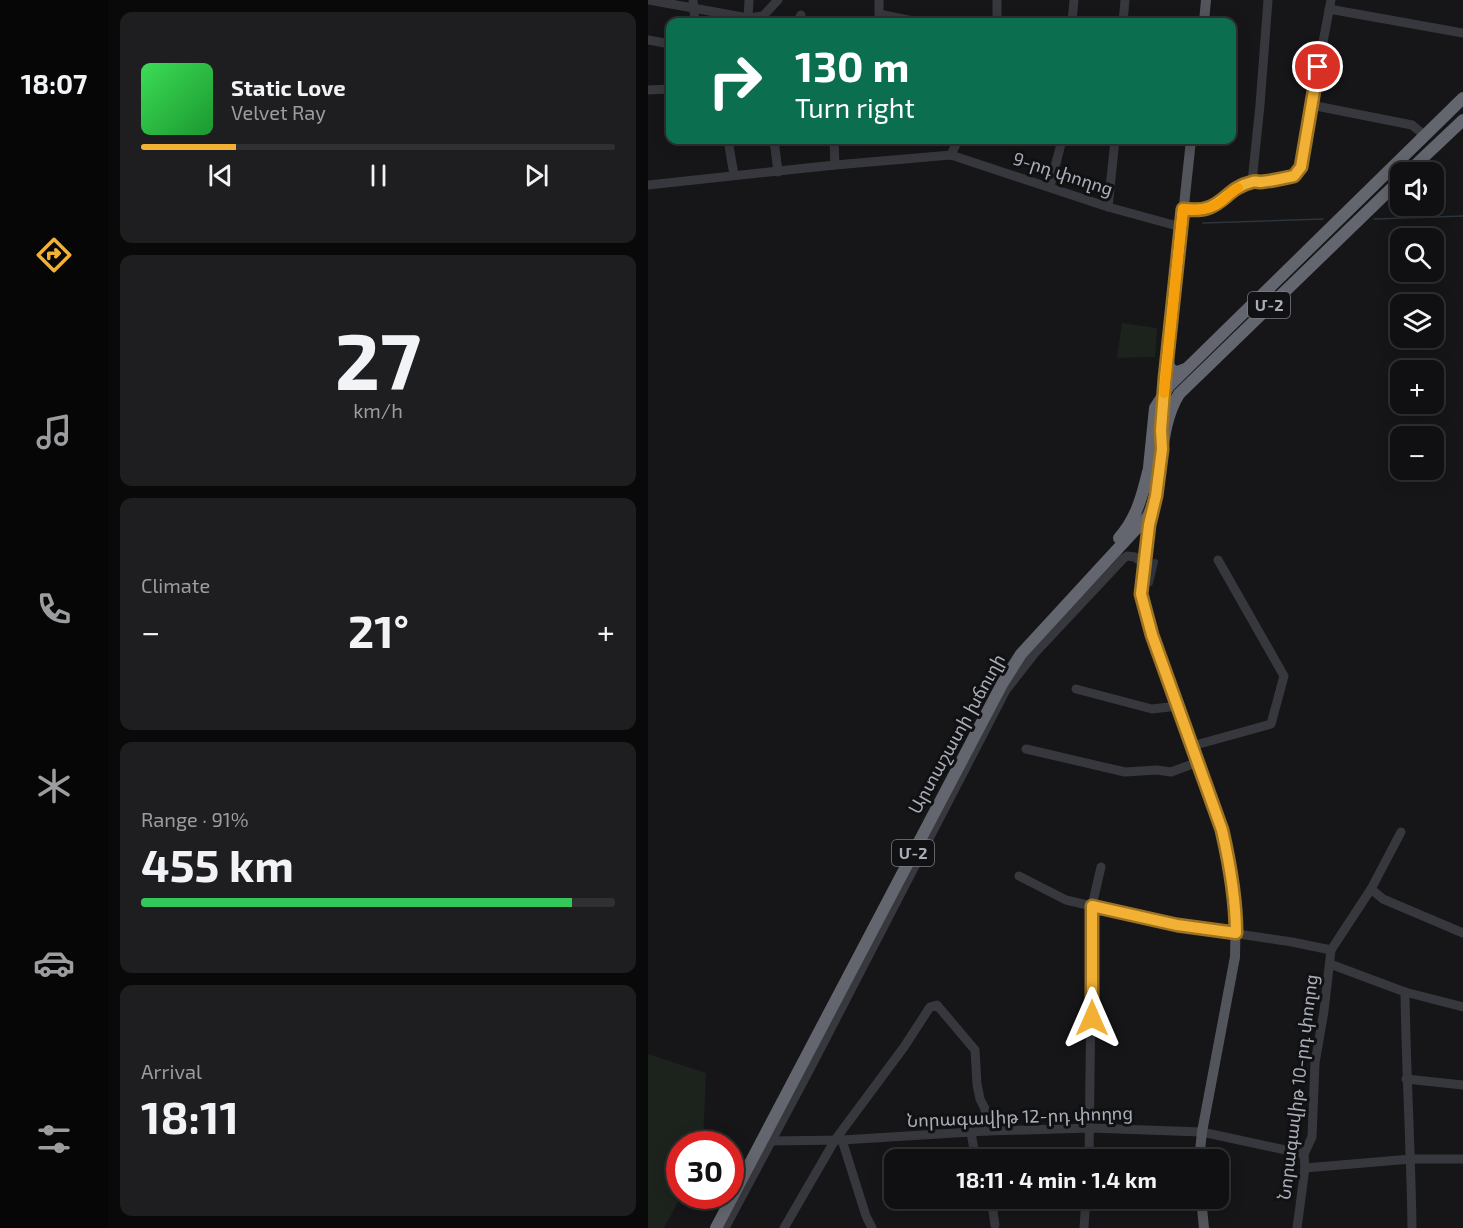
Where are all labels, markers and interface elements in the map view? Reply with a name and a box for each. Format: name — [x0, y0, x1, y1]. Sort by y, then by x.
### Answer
text: 130 m — [795, 40, 910, 90]
pin — [1292, 41, 1343, 92]
icon: right — [696, 42, 774, 120]
icon: arrive — [1301, 50, 1334, 83]
text: 18:07 — [21, 67, 87, 99]
text: Static Love — [231, 74, 346, 100]
text: Turn right — [795, 91, 915, 123]
text: Velvet Ray — [231, 100, 326, 124]
street label: 9-րդ փողոց — [1010, 147, 1116, 200]
icon: previous — [204, 159, 237, 192]
icon: pause — [362, 159, 395, 192]
icon: next — [520, 159, 553, 192]
map controls — [1390, 162, 1444, 480]
button: sound — [1390, 162, 1444, 216]
button: search — [1390, 228, 1444, 282]
icon: directions — [33, 234, 75, 276]
road number: Մ-2 — [1248, 292, 1290, 318]
button: layers — [1390, 294, 1444, 348]
text: 27 — [335, 312, 421, 406]
button: + — [1390, 360, 1444, 414]
text: km/h — [353, 398, 403, 422]
icon: music — [33, 411, 75, 453]
button: − — [1390, 426, 1444, 480]
text: Climate — [141, 573, 210, 597]
icon: phone — [33, 588, 75, 630]
text: 21° — [348, 603, 409, 657]
text: − — [141, 611, 160, 651]
text: + — [597, 611, 615, 651]
street label: Արտաշատի խճուղի — [903, 650, 1009, 817]
icon: climate — [33, 765, 75, 807]
text: Range · 91% — [141, 807, 249, 831]
text: 455 km — [141, 837, 294, 891]
road number: Մ-2 — [892, 840, 934, 866]
icon: car — [33, 942, 75, 984]
street label: Նորագավիթ 10-րդ փողոց — [1272, 973, 1322, 1201]
position arrow — [1060, 986, 1124, 1050]
text: Arrival — [141, 1059, 202, 1083]
text: 18:11 — [141, 1089, 239, 1143]
street label: Նորագավիթ 12-րդ փողոց — [906, 1101, 1134, 1131]
icon: filters — [33, 1118, 75, 1160]
speed limit sign: 30 — [666, 1131, 744, 1209]
text: 18:11 · 4 min · 1.4 km — [956, 1166, 1157, 1192]

